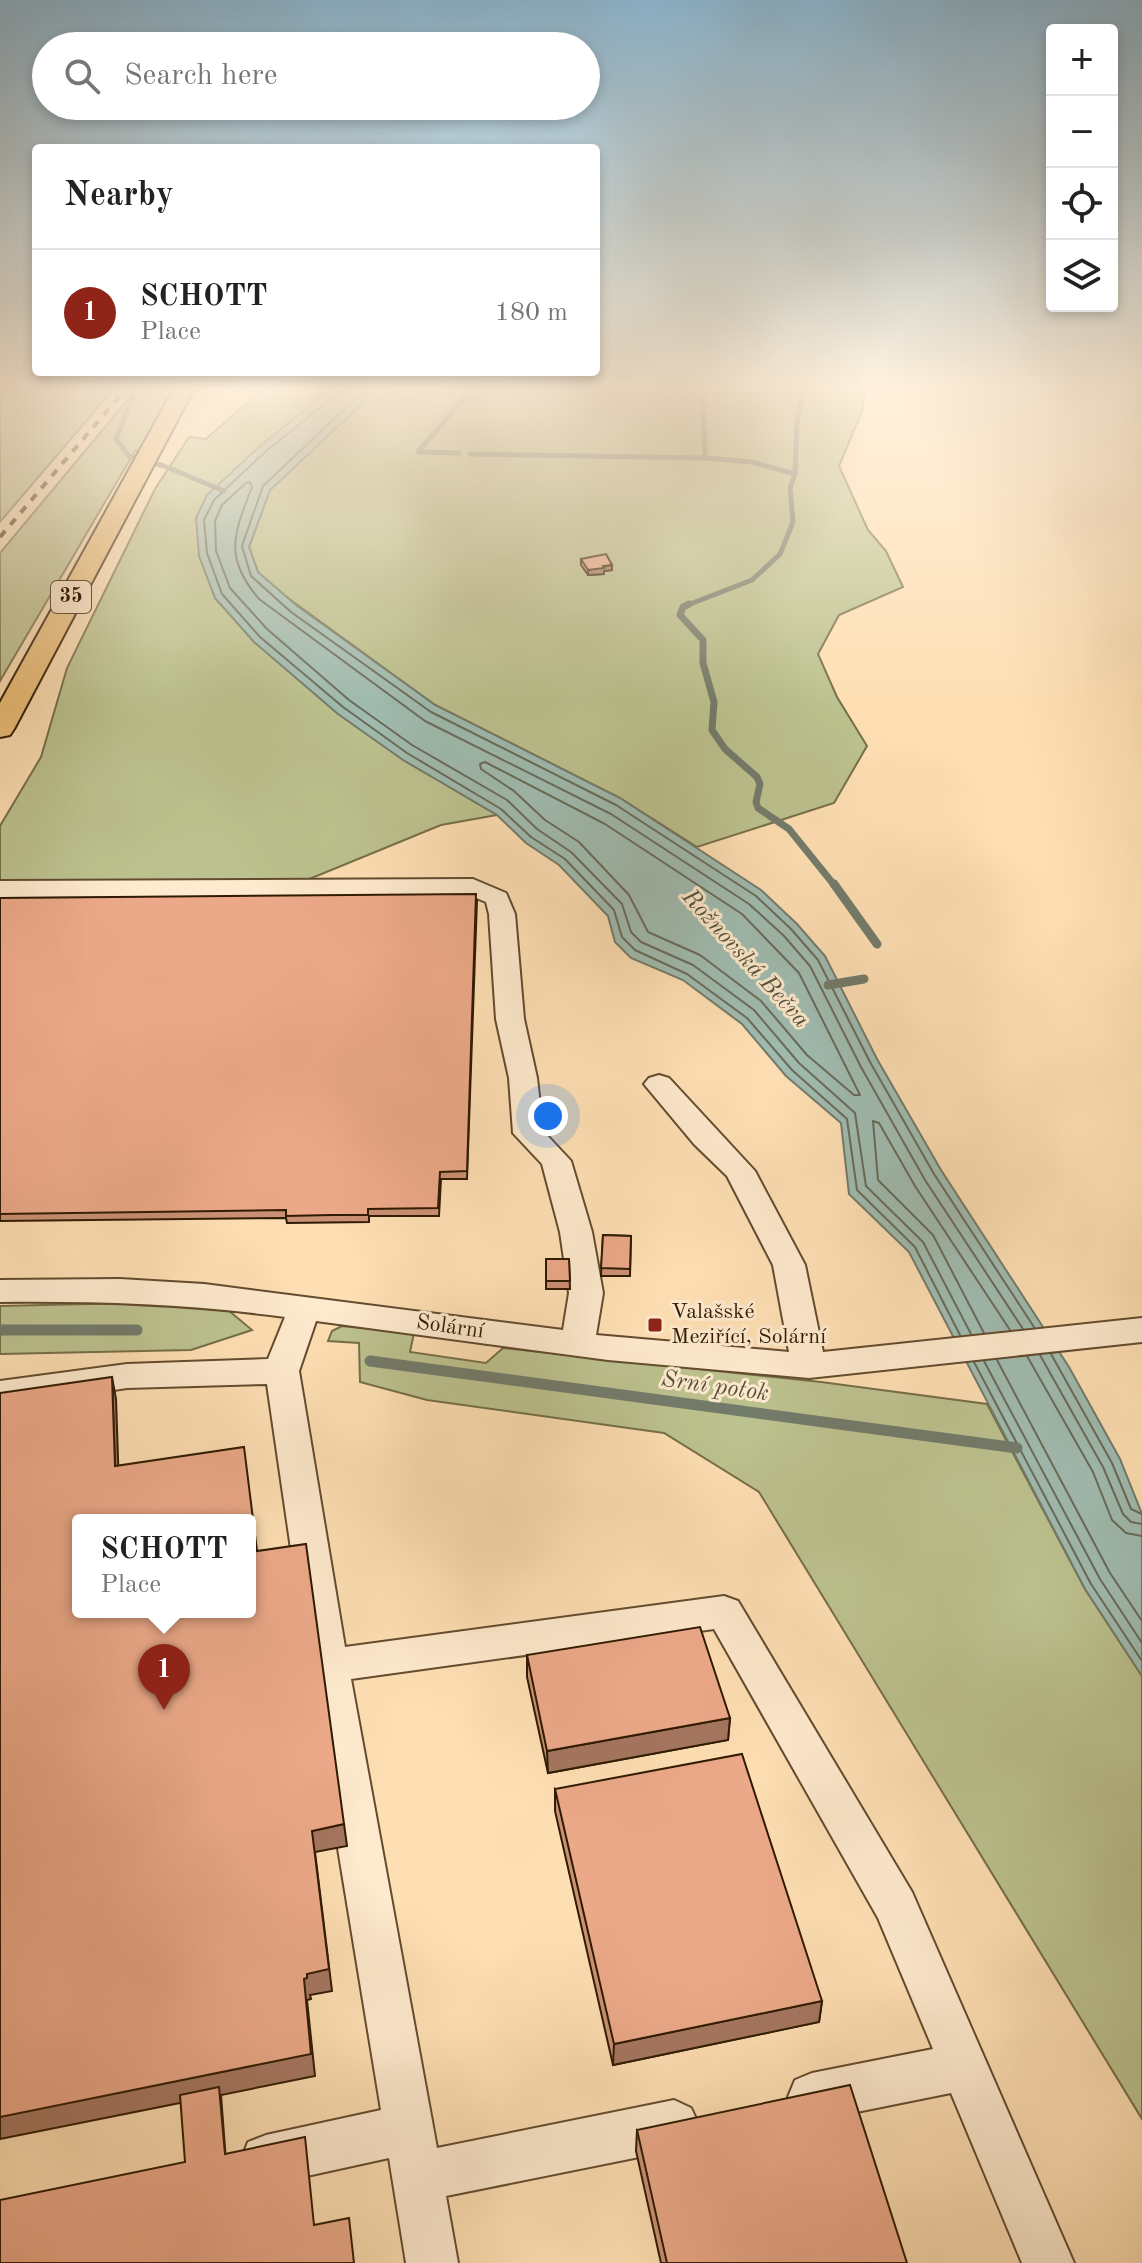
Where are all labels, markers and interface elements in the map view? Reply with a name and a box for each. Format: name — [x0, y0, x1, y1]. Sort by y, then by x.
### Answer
map controls — [1046, 24, 1118, 312]
button: + — [1046, 24, 1118, 96]
search box — [32, 32, 600, 120]
icon: search — [60, 54, 104, 98]
text: Search here — [124, 61, 278, 91]
button: − — [1046, 96, 1118, 168]
button: locate — [1046, 168, 1118, 240]
text: Nearby — [64, 179, 174, 213]
button: layers — [1046, 240, 1118, 312]
text: SCHOTT — [140, 282, 267, 312]
text: 1 — [82, 300, 98, 326]
text: 180 m — [495, 300, 568, 326]
text: Place — [140, 319, 201, 345]
road number: 35 — [51, 581, 91, 613]
water label: Rožnovská Bečva — [676, 884, 813, 1033]
your location — [528, 1096, 568, 1136]
place label: Valašské Meziřící, Solární — [671, 1301, 827, 1348]
street label: Solární — [415, 1311, 486, 1343]
marker: Valašské Meziřící, Solární — [646, 1316, 664, 1334]
water label: Srní potok — [660, 1368, 770, 1406]
popup — [72, 1514, 256, 1618]
text: SCHOTT — [100, 1535, 228, 1565]
text: Place — [100, 1572, 161, 1598]
pin: 1 — [138, 1644, 190, 1710]

